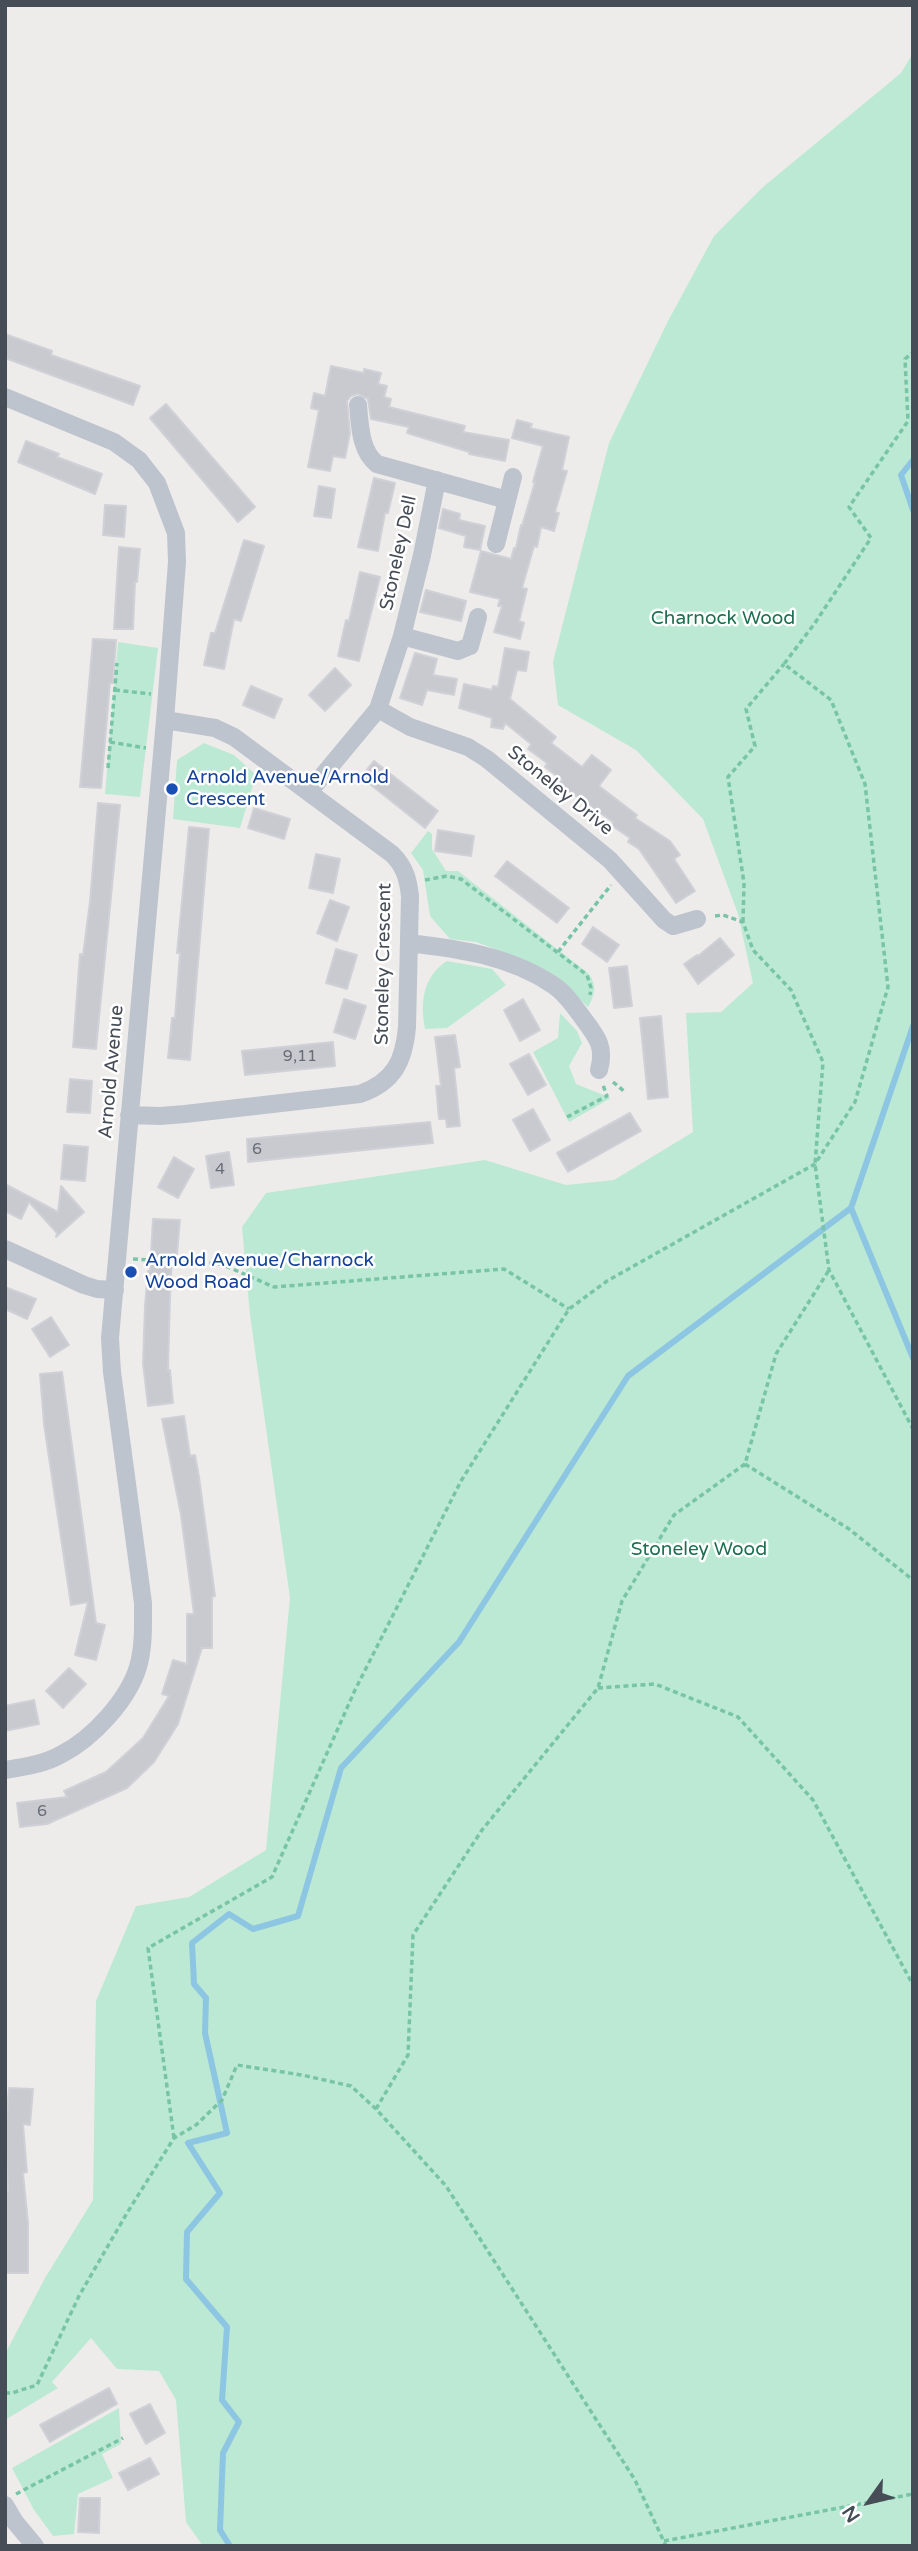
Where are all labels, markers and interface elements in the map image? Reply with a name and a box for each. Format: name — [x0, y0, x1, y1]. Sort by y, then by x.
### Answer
street label: Stoneley Dell — [376, 493, 422, 613]
park label: Charnock Wood — [651, 608, 795, 630]
street label: Stoneley Drive — [502, 741, 618, 841]
place label: Arnold Avenue/Arnold Crescent — [186, 767, 389, 811]
marker: Arnold Avenue/Arnold Crescent — [164, 781, 180, 797]
street label: Stoneley Crescent — [371, 883, 397, 1045]
street label: Arnold Avenue — [95, 1004, 129, 1140]
house number: 9,11 — [283, 1047, 317, 1067]
house number: 6 — [252, 1140, 262, 1160]
house number: 4 — [215, 1160, 225, 1180]
place label: Arnold Avenue/Charnock Wood Road — [145, 1250, 374, 1294]
marker: Arnold Avenue/Charnock Wood Road — [123, 1264, 139, 1280]
park label: Stoneley Wood — [631, 1539, 767, 1561]
house number: 6 — [37, 1802, 47, 1822]
north arrow — [834, 2467, 904, 2537]
text: N — [838, 2501, 865, 2526]

